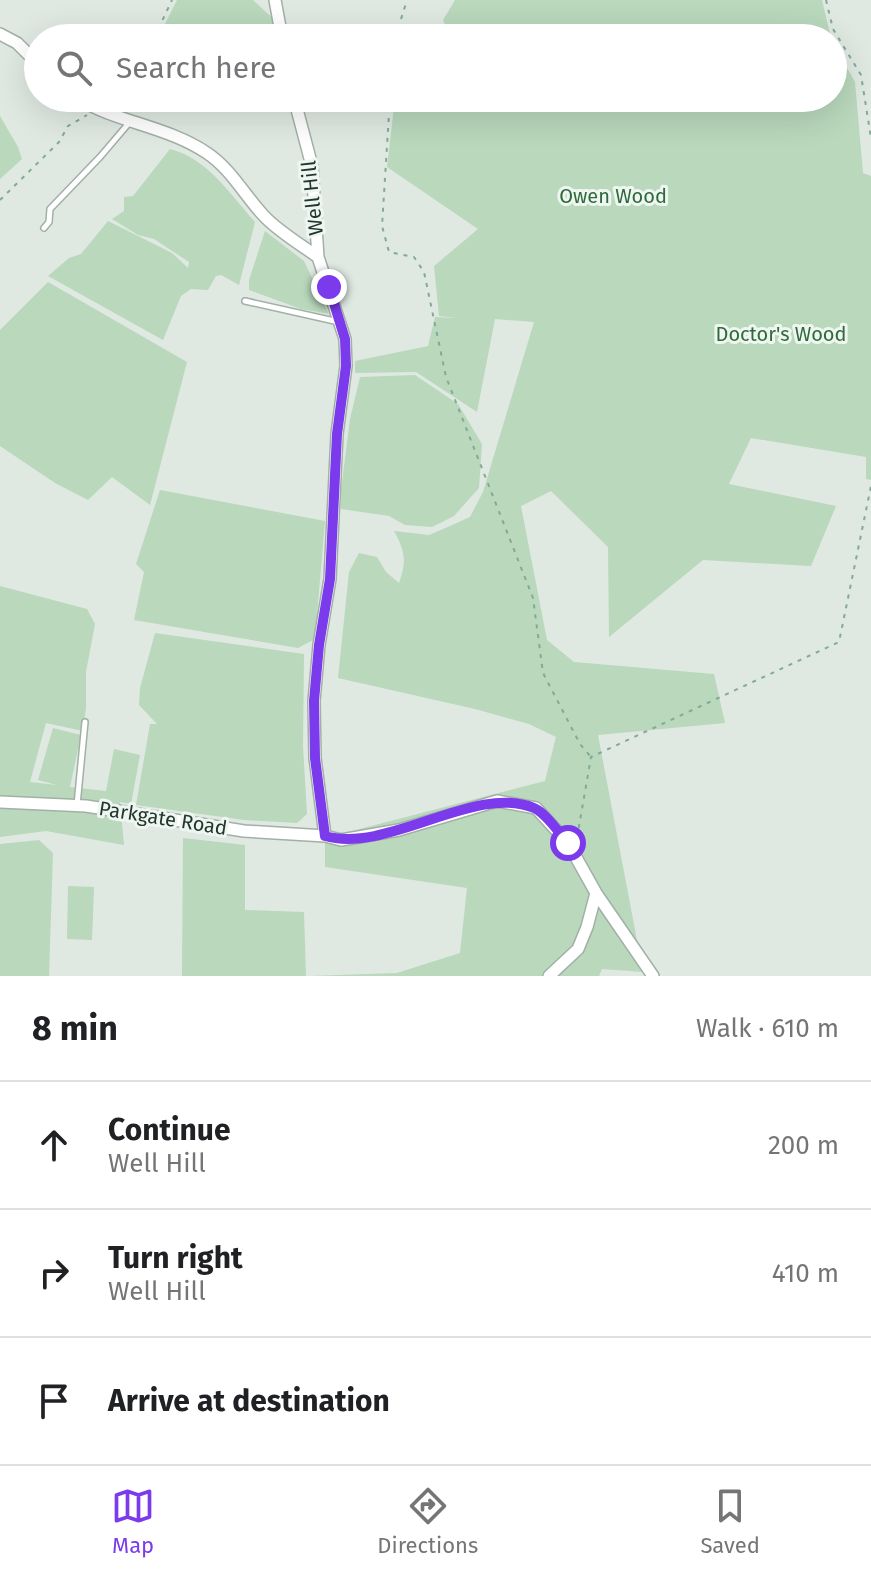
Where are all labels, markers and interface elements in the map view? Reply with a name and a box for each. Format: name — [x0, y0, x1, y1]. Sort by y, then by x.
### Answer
search box — [24, 24, 847, 112]
icon: search — [52, 46, 96, 90]
text: Search here — [116, 50, 276, 86]
street label: Well Hill — [296, 159, 328, 237]
park label: Owen Wood — [559, 184, 667, 208]
route end — [311, 269, 347, 305]
park label: Doctor's Wood — [716, 322, 846, 346]
street label: Parkgate Road — [97, 796, 229, 840]
route start — [550, 825, 586, 861]
text: 8 min — [32, 1008, 118, 1049]
text: Walk · 610 m — [696, 1013, 839, 1044]
text: Continue — [108, 1112, 231, 1148]
icon: ahead — [32, 1123, 76, 1167]
text: 200 m — [768, 1130, 839, 1161]
text: Well Hill — [108, 1148, 206, 1179]
text: Turn right — [108, 1240, 243, 1276]
icon: right — [32, 1251, 76, 1295]
text: 410 m — [772, 1258, 839, 1289]
text: Well Hill — [108, 1276, 206, 1307]
icon: arrive — [32, 1379, 76, 1423]
text: Arrive at destination — [108, 1383, 390, 1419]
tab: Map — [111, 1484, 155, 1559]
tab: Directions — [377, 1484, 478, 1559]
tab: Saved — [700, 1484, 760, 1559]

